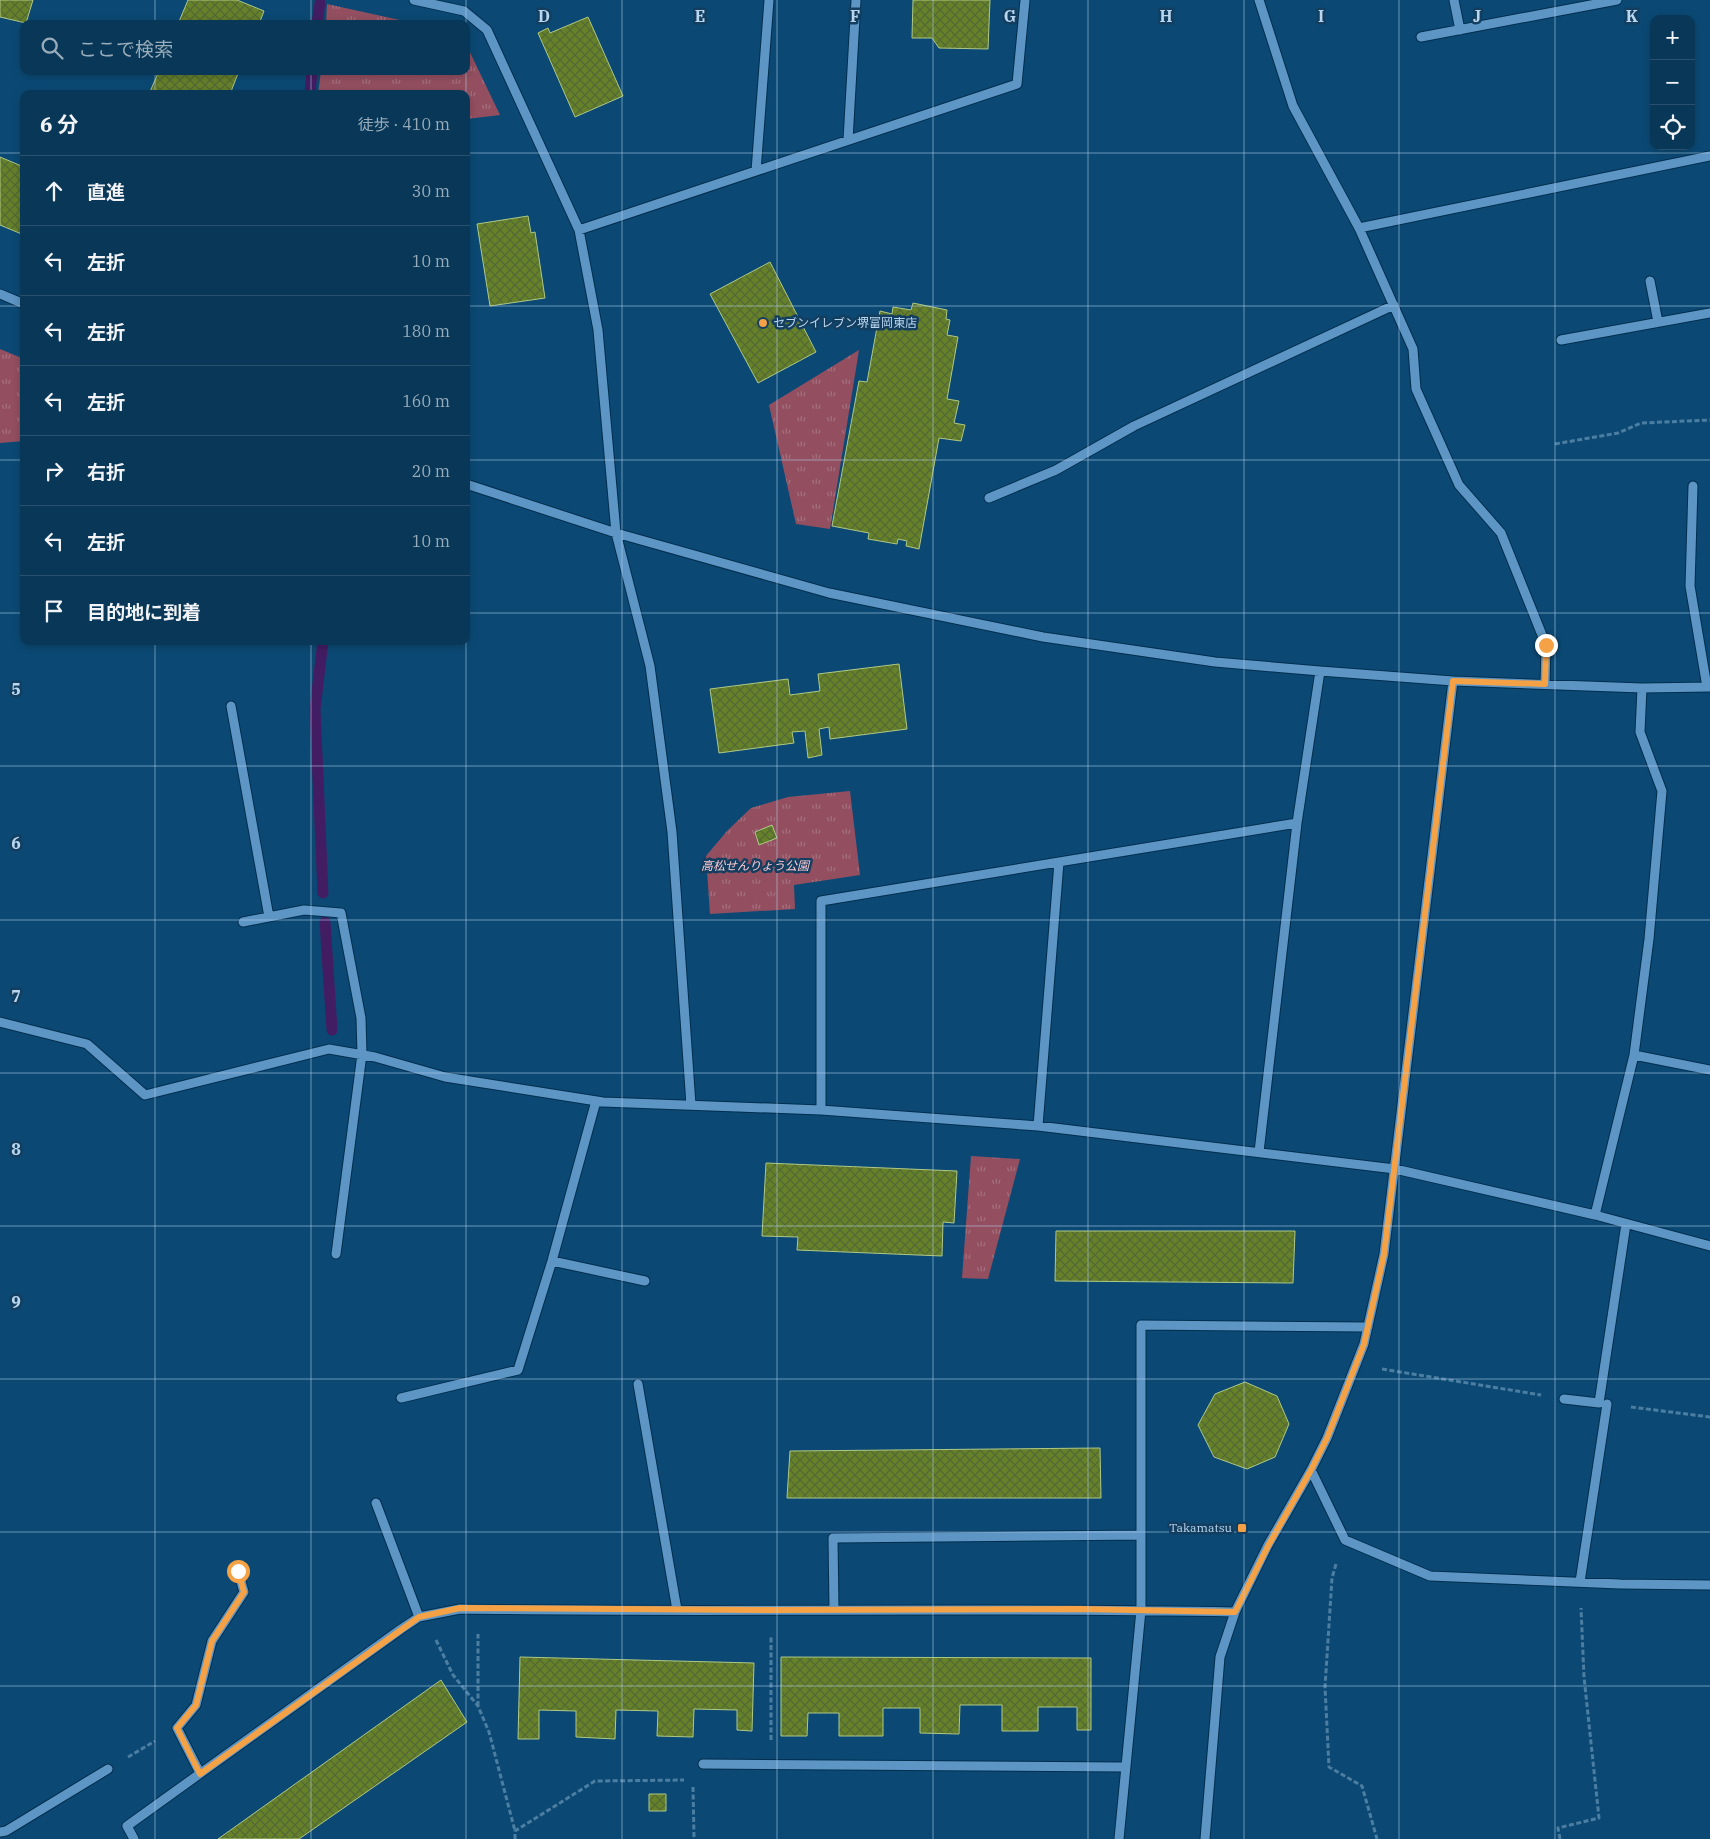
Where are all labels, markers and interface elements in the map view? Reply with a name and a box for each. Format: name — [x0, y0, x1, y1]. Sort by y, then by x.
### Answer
text: D — [538, 6, 550, 26]
text: E — [695, 6, 705, 26]
text: F — [850, 6, 860, 26]
text: G — [1004, 6, 1016, 26]
text: H — [1160, 6, 1173, 26]
text: I — [1318, 6, 1324, 26]
text: J — [1473, 6, 1481, 26]
text: K — [1626, 6, 1639, 26]
map controls — [1650, 15, 1695, 150]
button: + — [1650, 15, 1695, 60]
search box — [20, 20, 470, 75]
icon: search — [38, 34, 66, 62]
text: ここで検索 — [78, 37, 173, 61]
button: − — [1650, 60, 1695, 105]
button: locate — [1650, 105, 1695, 150]
text: 6 分 — [40, 110, 78, 138]
text: 徒歩 · 410 m — [358, 114, 450, 134]
icon: ahead — [40, 177, 68, 205]
text: 直進 — [87, 180, 125, 204]
text: 30 m — [412, 181, 450, 201]
icon: left — [40, 247, 68, 275]
text: 左折 — [87, 250, 125, 274]
text: 10 m — [412, 251, 450, 271]
place label: セブンイレブン堺富岡東店 — [773, 315, 917, 330]
icon: left — [40, 317, 68, 345]
marker: セブンイレブン堺富岡東店 — [757, 317, 769, 329]
text: 左折 — [87, 320, 125, 344]
text: 180 m — [402, 321, 450, 341]
icon: left — [40, 387, 68, 415]
text: 左折 — [87, 390, 125, 414]
text: 160 m — [402, 391, 450, 411]
icon: right — [40, 457, 68, 485]
text: 右折 — [87, 460, 125, 484]
text: 20 m — [412, 461, 450, 481]
icon: left — [40, 527, 68, 555]
text: 左折 — [87, 530, 125, 554]
text: 10 m — [412, 531, 450, 551]
icon: arrive — [40, 597, 68, 625]
text: 目的地に到着 — [87, 600, 201, 624]
route end — [1535, 634, 1558, 657]
text: 5 — [11, 679, 21, 699]
text: 6 — [11, 833, 21, 853]
park label: 高松せんりょう公園 — [701, 858, 811, 873]
text: 7 — [11, 986, 21, 1006]
text: 8 — [11, 1139, 21, 1159]
text: 9 — [11, 1292, 21, 1312]
place label: Takamatsu — [1169, 1520, 1233, 1535]
marker: Takamatsu — [1236, 1522, 1248, 1534]
route start — [227, 1560, 250, 1583]

